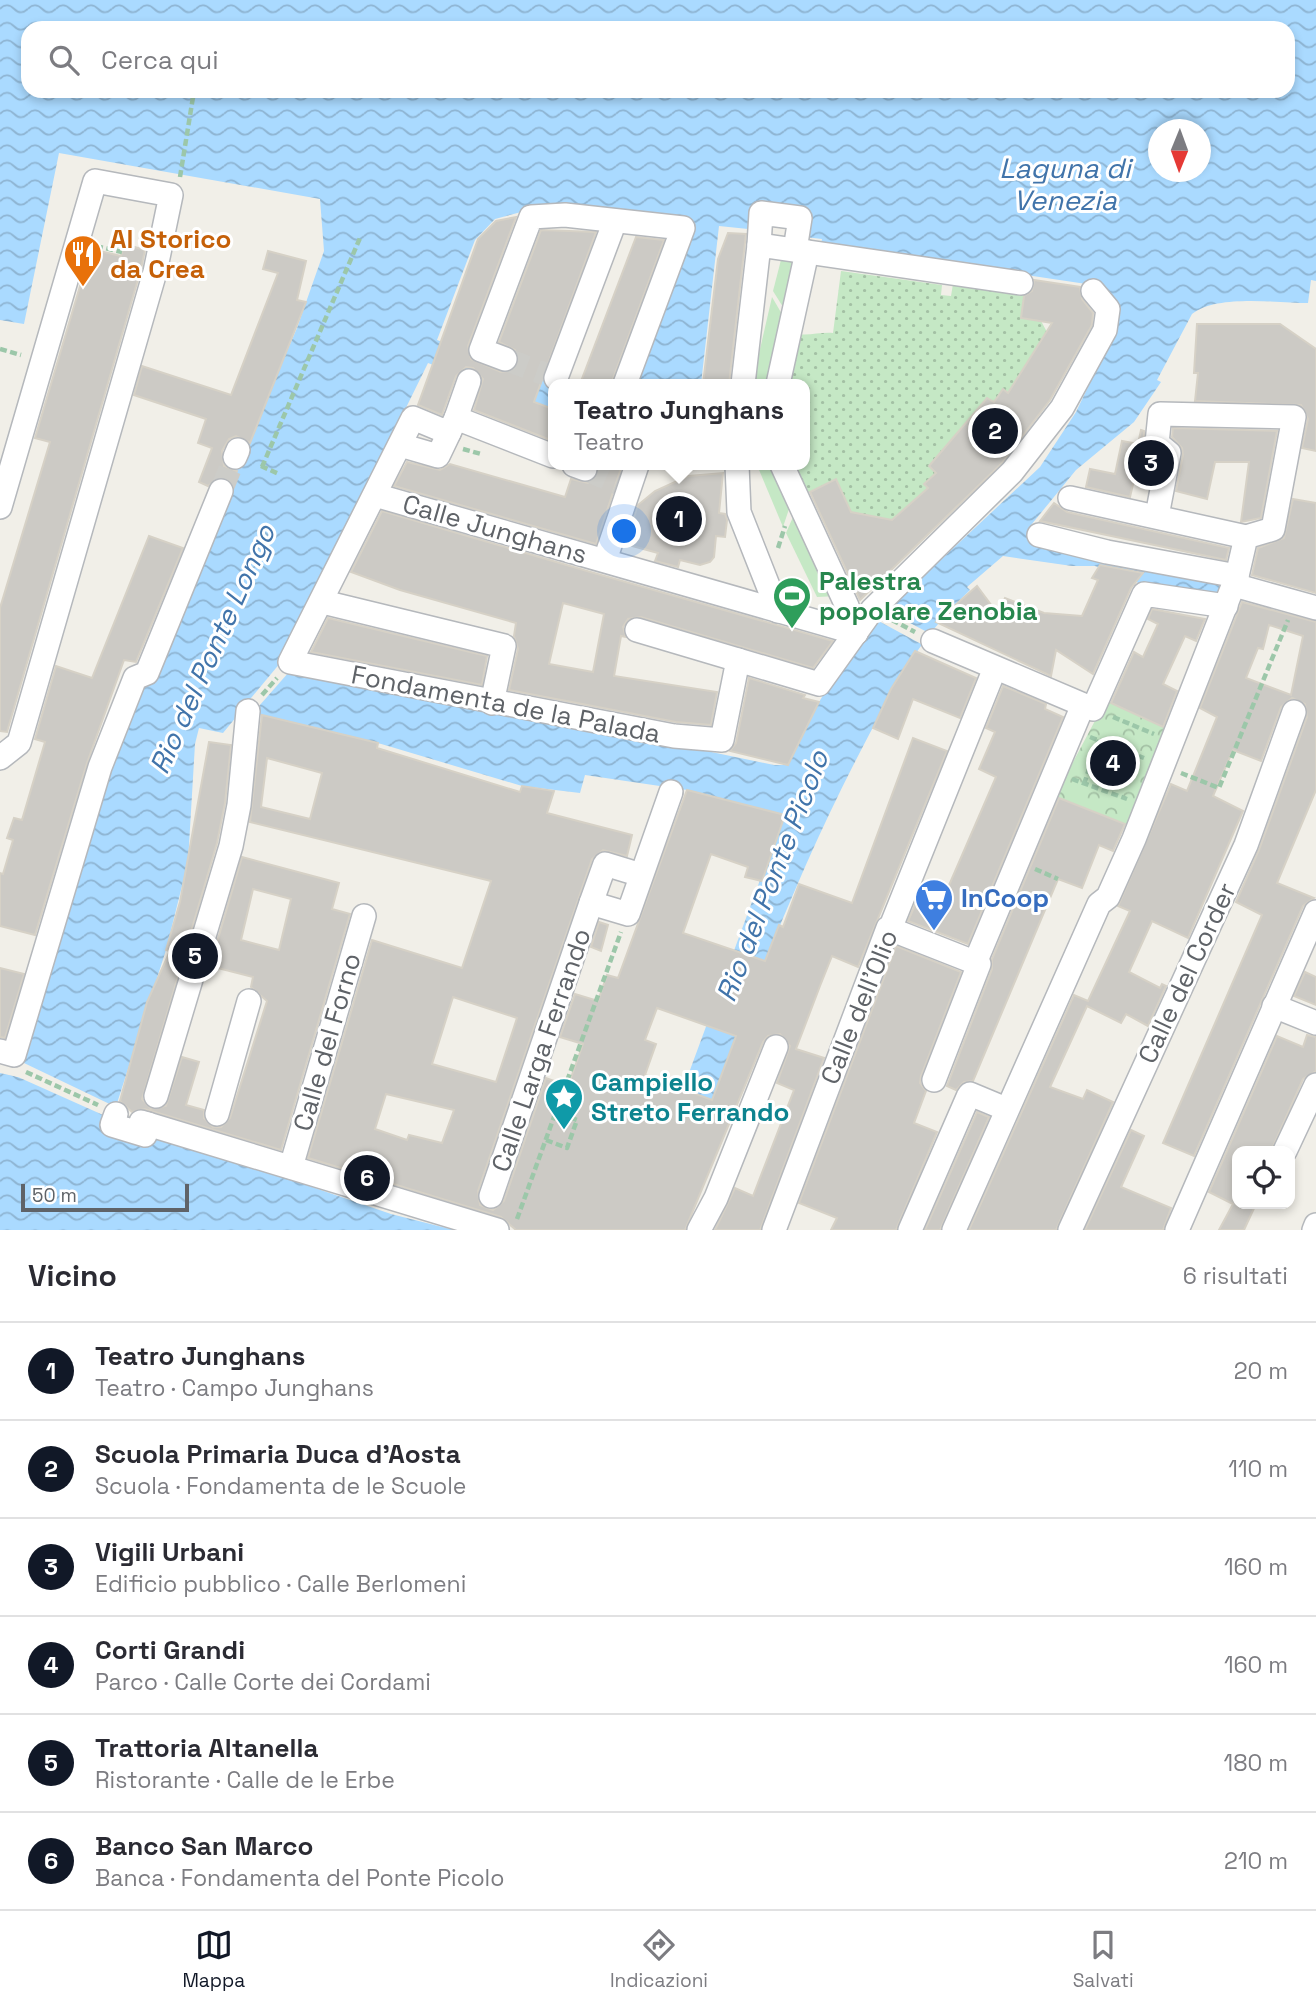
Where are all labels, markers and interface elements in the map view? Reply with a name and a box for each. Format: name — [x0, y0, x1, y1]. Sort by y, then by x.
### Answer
search box — [21, 21, 1295, 98]
icon: search — [45, 41, 83, 79]
text: Cerca qui — [101, 43, 219, 77]
north arrow — [1148, 119, 1211, 182]
water label: Laguna di Venezia — [999, 150, 1134, 218]
place label: Al Storico da Crea — [110, 222, 231, 286]
restaurant icon: Al Storico da Crea — [62, 233, 104, 288]
popup — [548, 379, 810, 470]
text: Teatro Junghans — [574, 393, 784, 427]
pin: 2 — [972, 405, 1018, 457]
text: Teatro — [574, 427, 644, 457]
pin: 3 — [1128, 437, 1174, 489]
street label: Calle Junghans — [399, 486, 591, 572]
pin: 1 — [656, 493, 702, 545]
your location — [607, 514, 641, 548]
water label: Rio del Ponte Longo — [141, 518, 283, 779]
place label: Palestra popolare Zenobia — [819, 564, 1038, 628]
sports icon: Palestra popolare Zenobia — [771, 575, 813, 630]
street label: Fondamenta de la Palada — [349, 657, 663, 751]
pin: 4 — [1090, 737, 1136, 789]
water label: Rio del Ponte Picolo — [707, 745, 837, 1007]
supermarket icon: InCoop — [913, 877, 955, 932]
street label: Calle del Corder — [1130, 877, 1244, 1069]
place label: InCoop — [961, 881, 1049, 915]
street label: Calle Larga Ferrando — [483, 924, 599, 1176]
street label: Calle dell'Olio — [813, 925, 905, 1089]
pin: 5 — [172, 930, 218, 982]
street label: Calle del Forno — [285, 949, 369, 1135]
place label: Campiello Streto Ferrando — [591, 1065, 790, 1129]
place icon: Campiello Streto Ferrando — [543, 1076, 585, 1131]
map controls — [1232, 1146, 1295, 1209]
button: locate — [1232, 1146, 1295, 1209]
pin: 6 — [344, 1152, 390, 1204]
scale bar — [21, 1181, 189, 1213]
text: 50 m — [32, 1183, 77, 1208]
text: Vicino — [28, 1256, 117, 1295]
text: 6 risultati — [1183, 1261, 1288, 1291]
text: Teatro Junghans — [95, 1339, 305, 1373]
text: 1 — [46, 1356, 56, 1386]
text: 20 m — [1234, 1356, 1288, 1386]
text: Teatro · Campo Junghans — [95, 1373, 374, 1403]
text: Scuola Primaria Duca d'Aosta — [95, 1437, 461, 1471]
text: 2 — [44, 1454, 58, 1484]
text: 110 m — [1228, 1454, 1288, 1484]
text: Scuola · Fondamenta de le Scuole — [95, 1471, 466, 1501]
text: Vigili Urbani — [95, 1535, 244, 1569]
text: 3 — [44, 1552, 58, 1582]
text: 160 m — [1224, 1552, 1288, 1582]
text: Edificio pubblico · Calle Berlomeni — [95, 1569, 466, 1599]
text: Corti Grandi — [95, 1633, 245, 1667]
text: 4 — [44, 1650, 58, 1680]
text: 160 m — [1224, 1650, 1288, 1680]
text: Parco · Calle Corte dei Cordami — [95, 1667, 431, 1697]
text: Trattoria Altanella — [95, 1731, 318, 1765]
text: 5 — [44, 1748, 58, 1778]
text: 180 m — [1224, 1748, 1288, 1778]
text: Ristorante · Calle de le Erbe — [95, 1765, 395, 1795]
text: Banco San Marco — [95, 1829, 313, 1863]
text: 6 — [44, 1846, 58, 1876]
text: 210 m — [1224, 1846, 1288, 1876]
text: Banca · Fondamenta del Ponte Picolo — [95, 1863, 504, 1893]
tab: Mappa — [182, 1926, 245, 1993]
tab: Indicazioni — [610, 1926, 708, 1993]
tab: Salvati — [1073, 1926, 1134, 1993]

